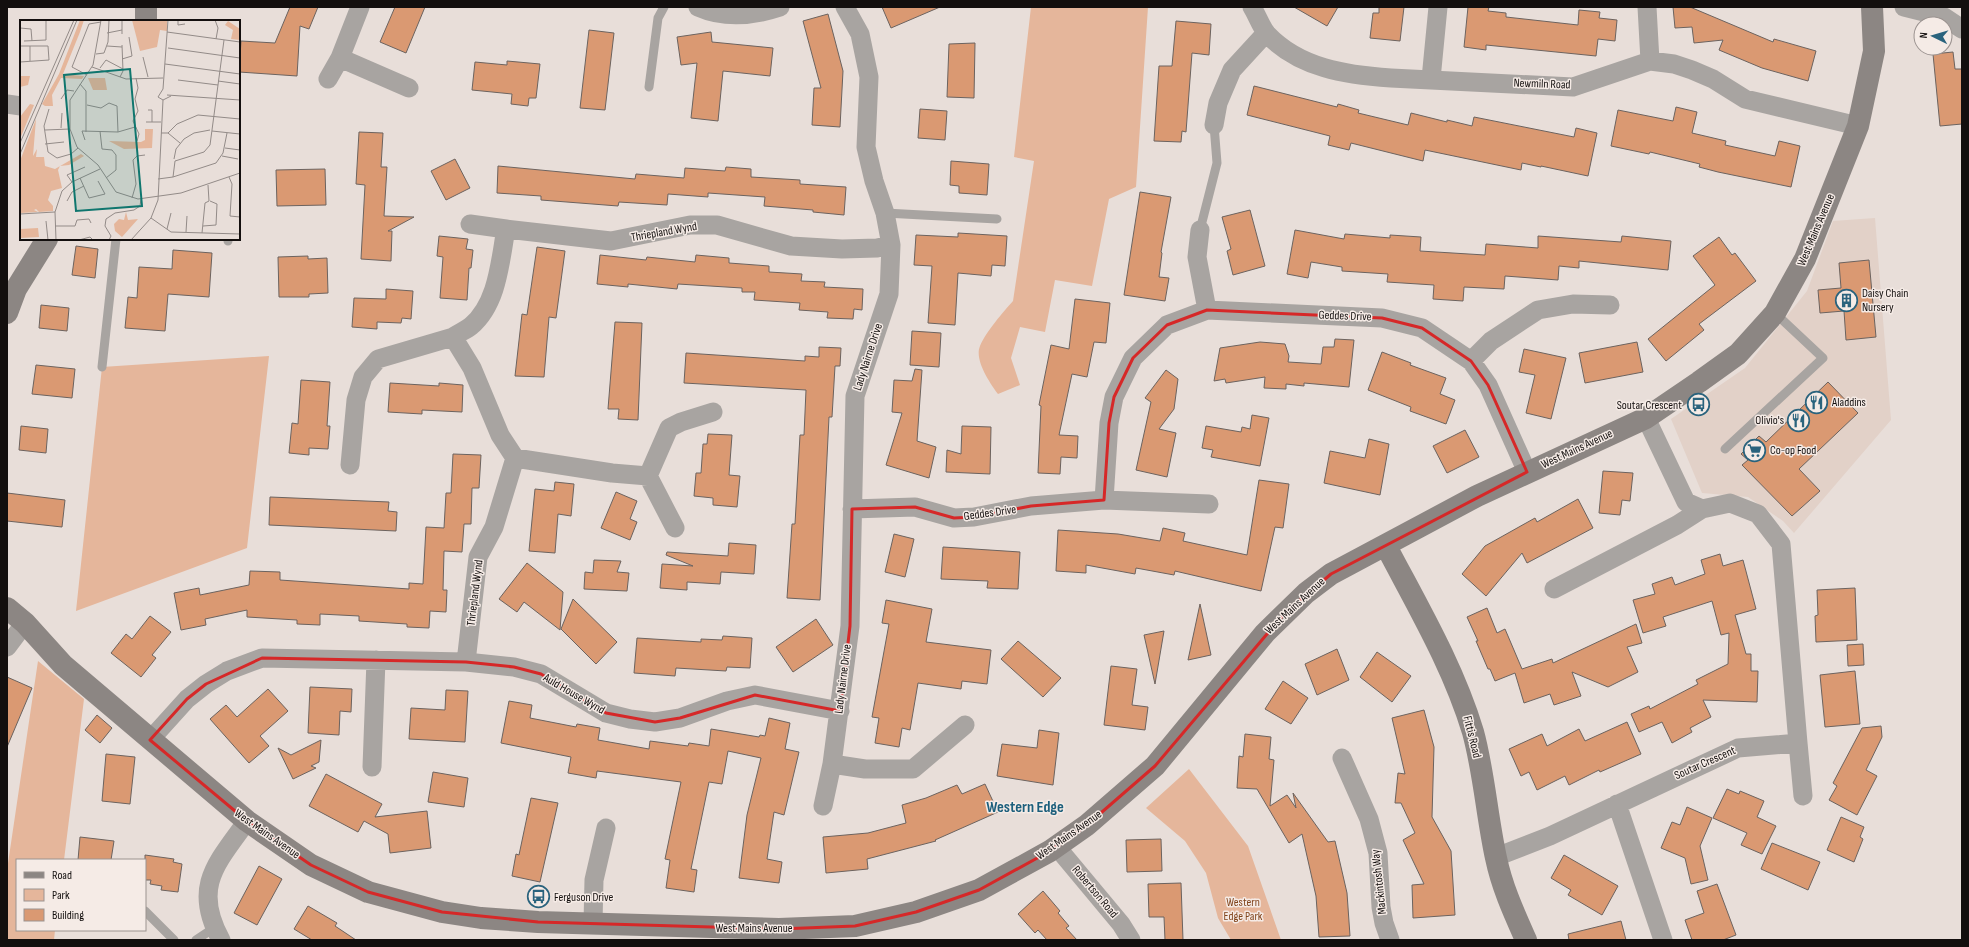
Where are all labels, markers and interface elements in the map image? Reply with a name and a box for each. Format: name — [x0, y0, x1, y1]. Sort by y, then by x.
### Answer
north arrow — [1913, 16, 1953, 56]
inset map — [20, 20, 240, 240]
text: N — [1917, 32, 1930, 39]
street label: Newmiln Road — [1513, 76, 1571, 92]
street label: West Mains Avenue — [1794, 191, 1838, 268]
street label: Thriepland Wynd — [630, 219, 698, 245]
place label: Daisy Chain Nursery — [1862, 286, 1908, 315]
building icon: Daisy Chain Nursery — [1833, 287, 1859, 313]
street label: Geddes Drive — [1318, 308, 1372, 324]
street label: Lady Nairne Drive — [850, 321, 886, 393]
restaurant icon: Aladdins — [1803, 389, 1829, 415]
bus stop icon: Soutar Crescent — [1685, 392, 1711, 418]
place label: Aladdins — [1831, 395, 1866, 410]
place label: Soutar Crescent — [1617, 398, 1682, 413]
restaurant icon: Olivio's — [1786, 407, 1812, 433]
place label: Olivio's — [1755, 413, 1784, 428]
street label: West Mains Avenue — [1539, 426, 1615, 472]
supermarket icon: Co-op Food — [1742, 437, 1768, 463]
place label: Co-op Food — [1770, 443, 1816, 458]
street label: Geddes Drive — [963, 502, 1017, 524]
street label: Thriepland Wynd — [463, 559, 487, 627]
street label: West Mains Avenue — [1262, 574, 1328, 638]
street label: Lady Nairne Drive — [831, 643, 855, 715]
street label: Auld House Wynd — [540, 670, 608, 718]
street label: Fittis Road — [1460, 714, 1484, 760]
street label: Soutar Crescent — [1672, 743, 1738, 783]
district label: Western Edge — [986, 798, 1064, 817]
street label: West Mains Avenue — [231, 806, 303, 862]
street label: West Mains Avenue — [1033, 807, 1105, 863]
street label: Mackintosh Way — [1368, 848, 1390, 915]
legend — [16, 859, 146, 931]
street label: Robertson Road — [1069, 863, 1121, 921]
text: Road — [52, 868, 72, 883]
bus stop icon: Ferguson Drive — [525, 884, 551, 910]
text: Park — [52, 888, 70, 903]
place label: Ferguson Drive — [554, 890, 614, 905]
park label: Western Edge Park — [1224, 895, 1263, 924]
text: Building — [52, 908, 84, 923]
street label: West Mains Avenue — [716, 921, 793, 936]

